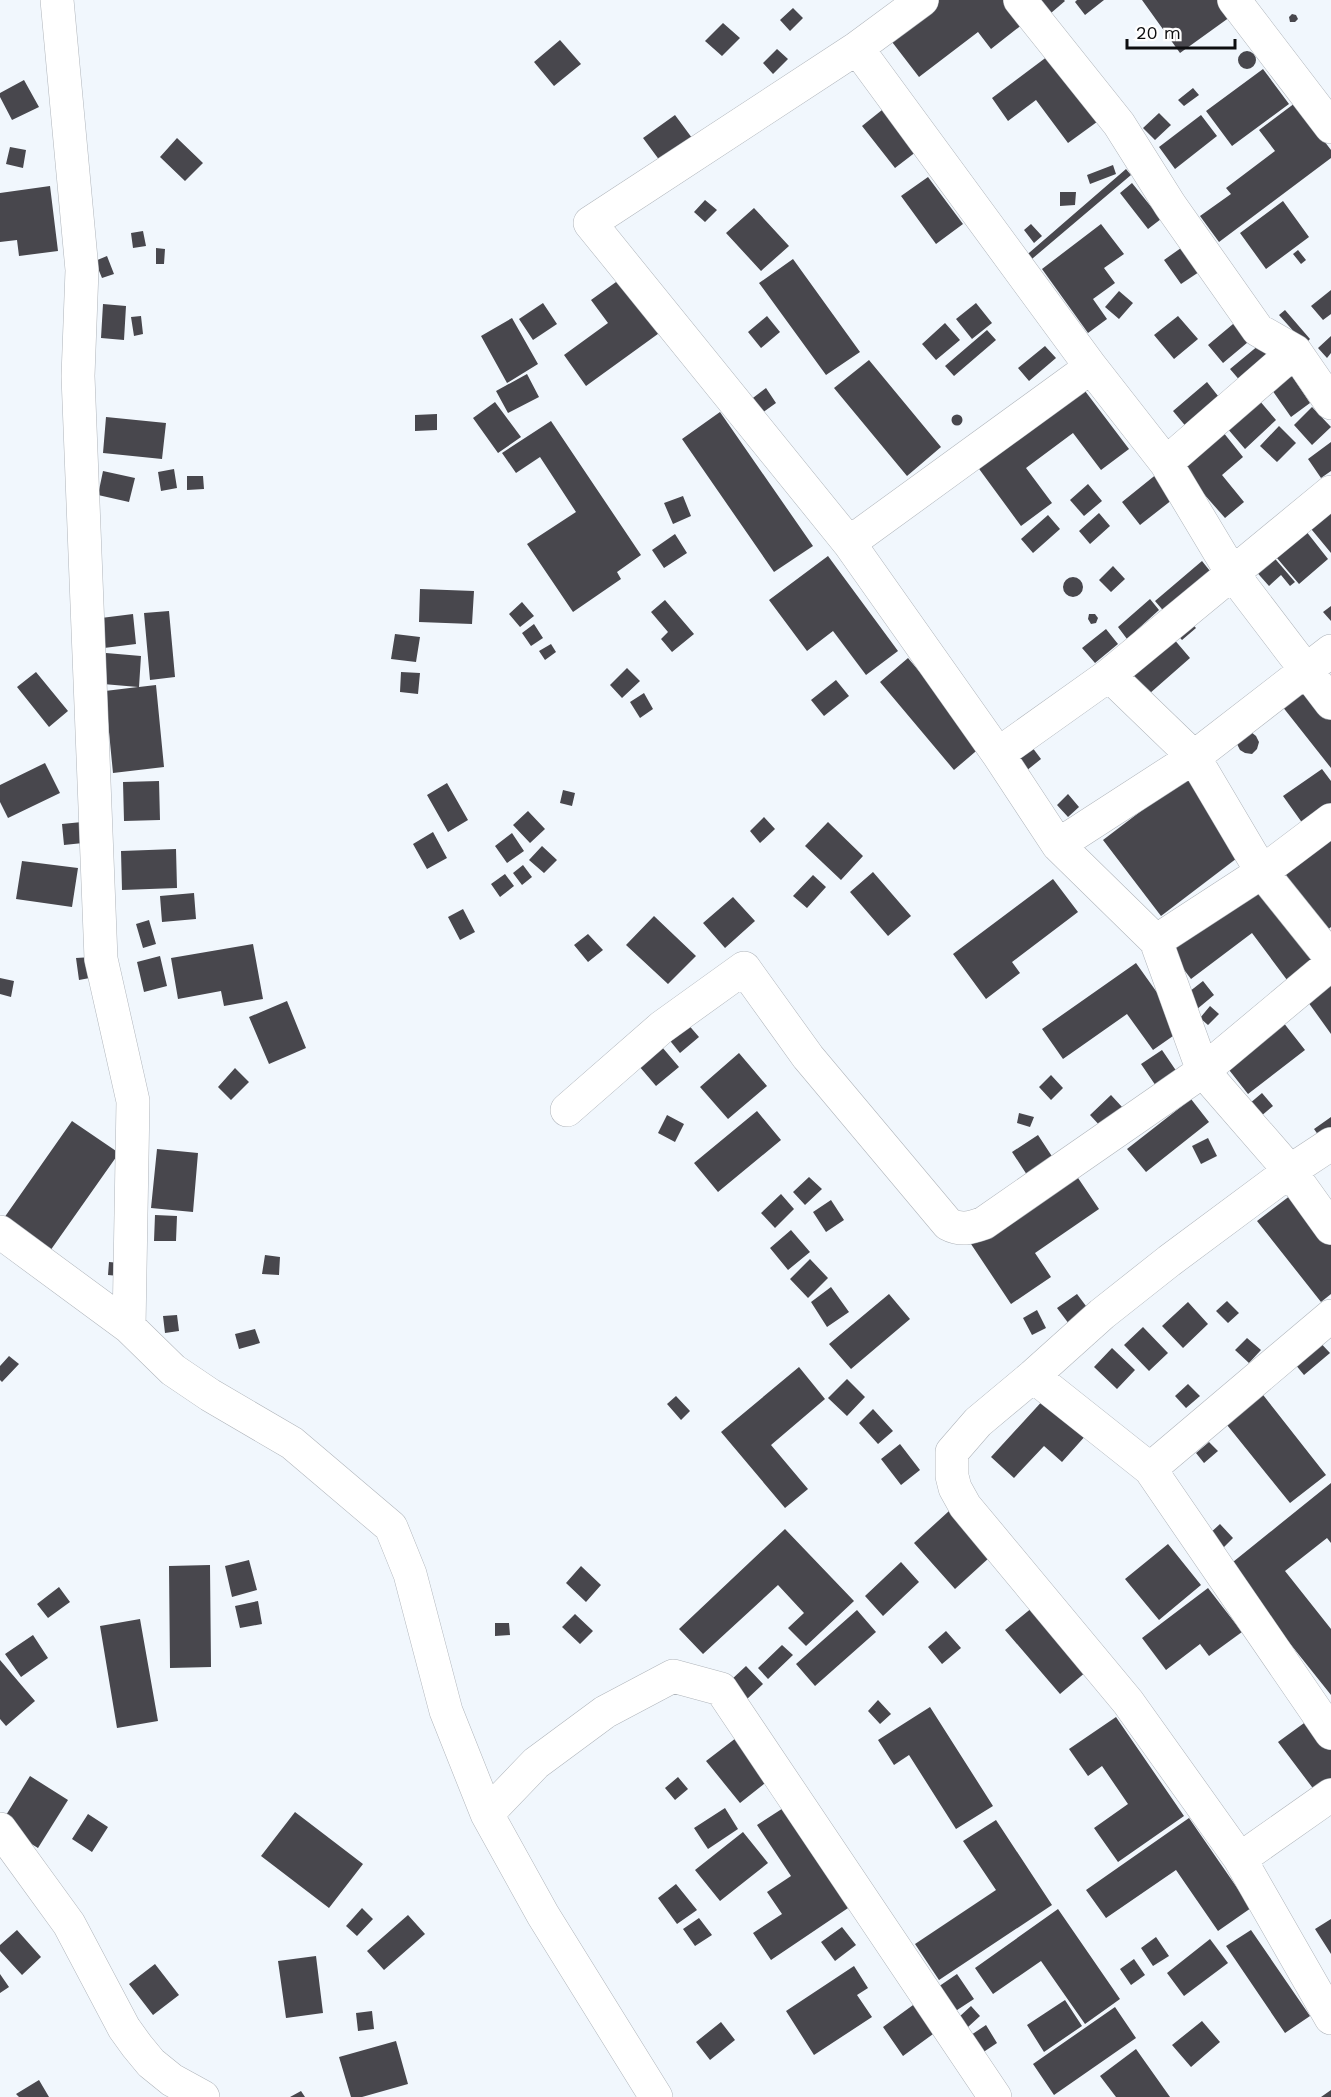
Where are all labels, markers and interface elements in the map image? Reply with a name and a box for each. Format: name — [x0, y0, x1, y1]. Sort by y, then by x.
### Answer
scale bar — [1127, 12, 1235, 50]
text: 20 m — [1136, 22, 1181, 43]

